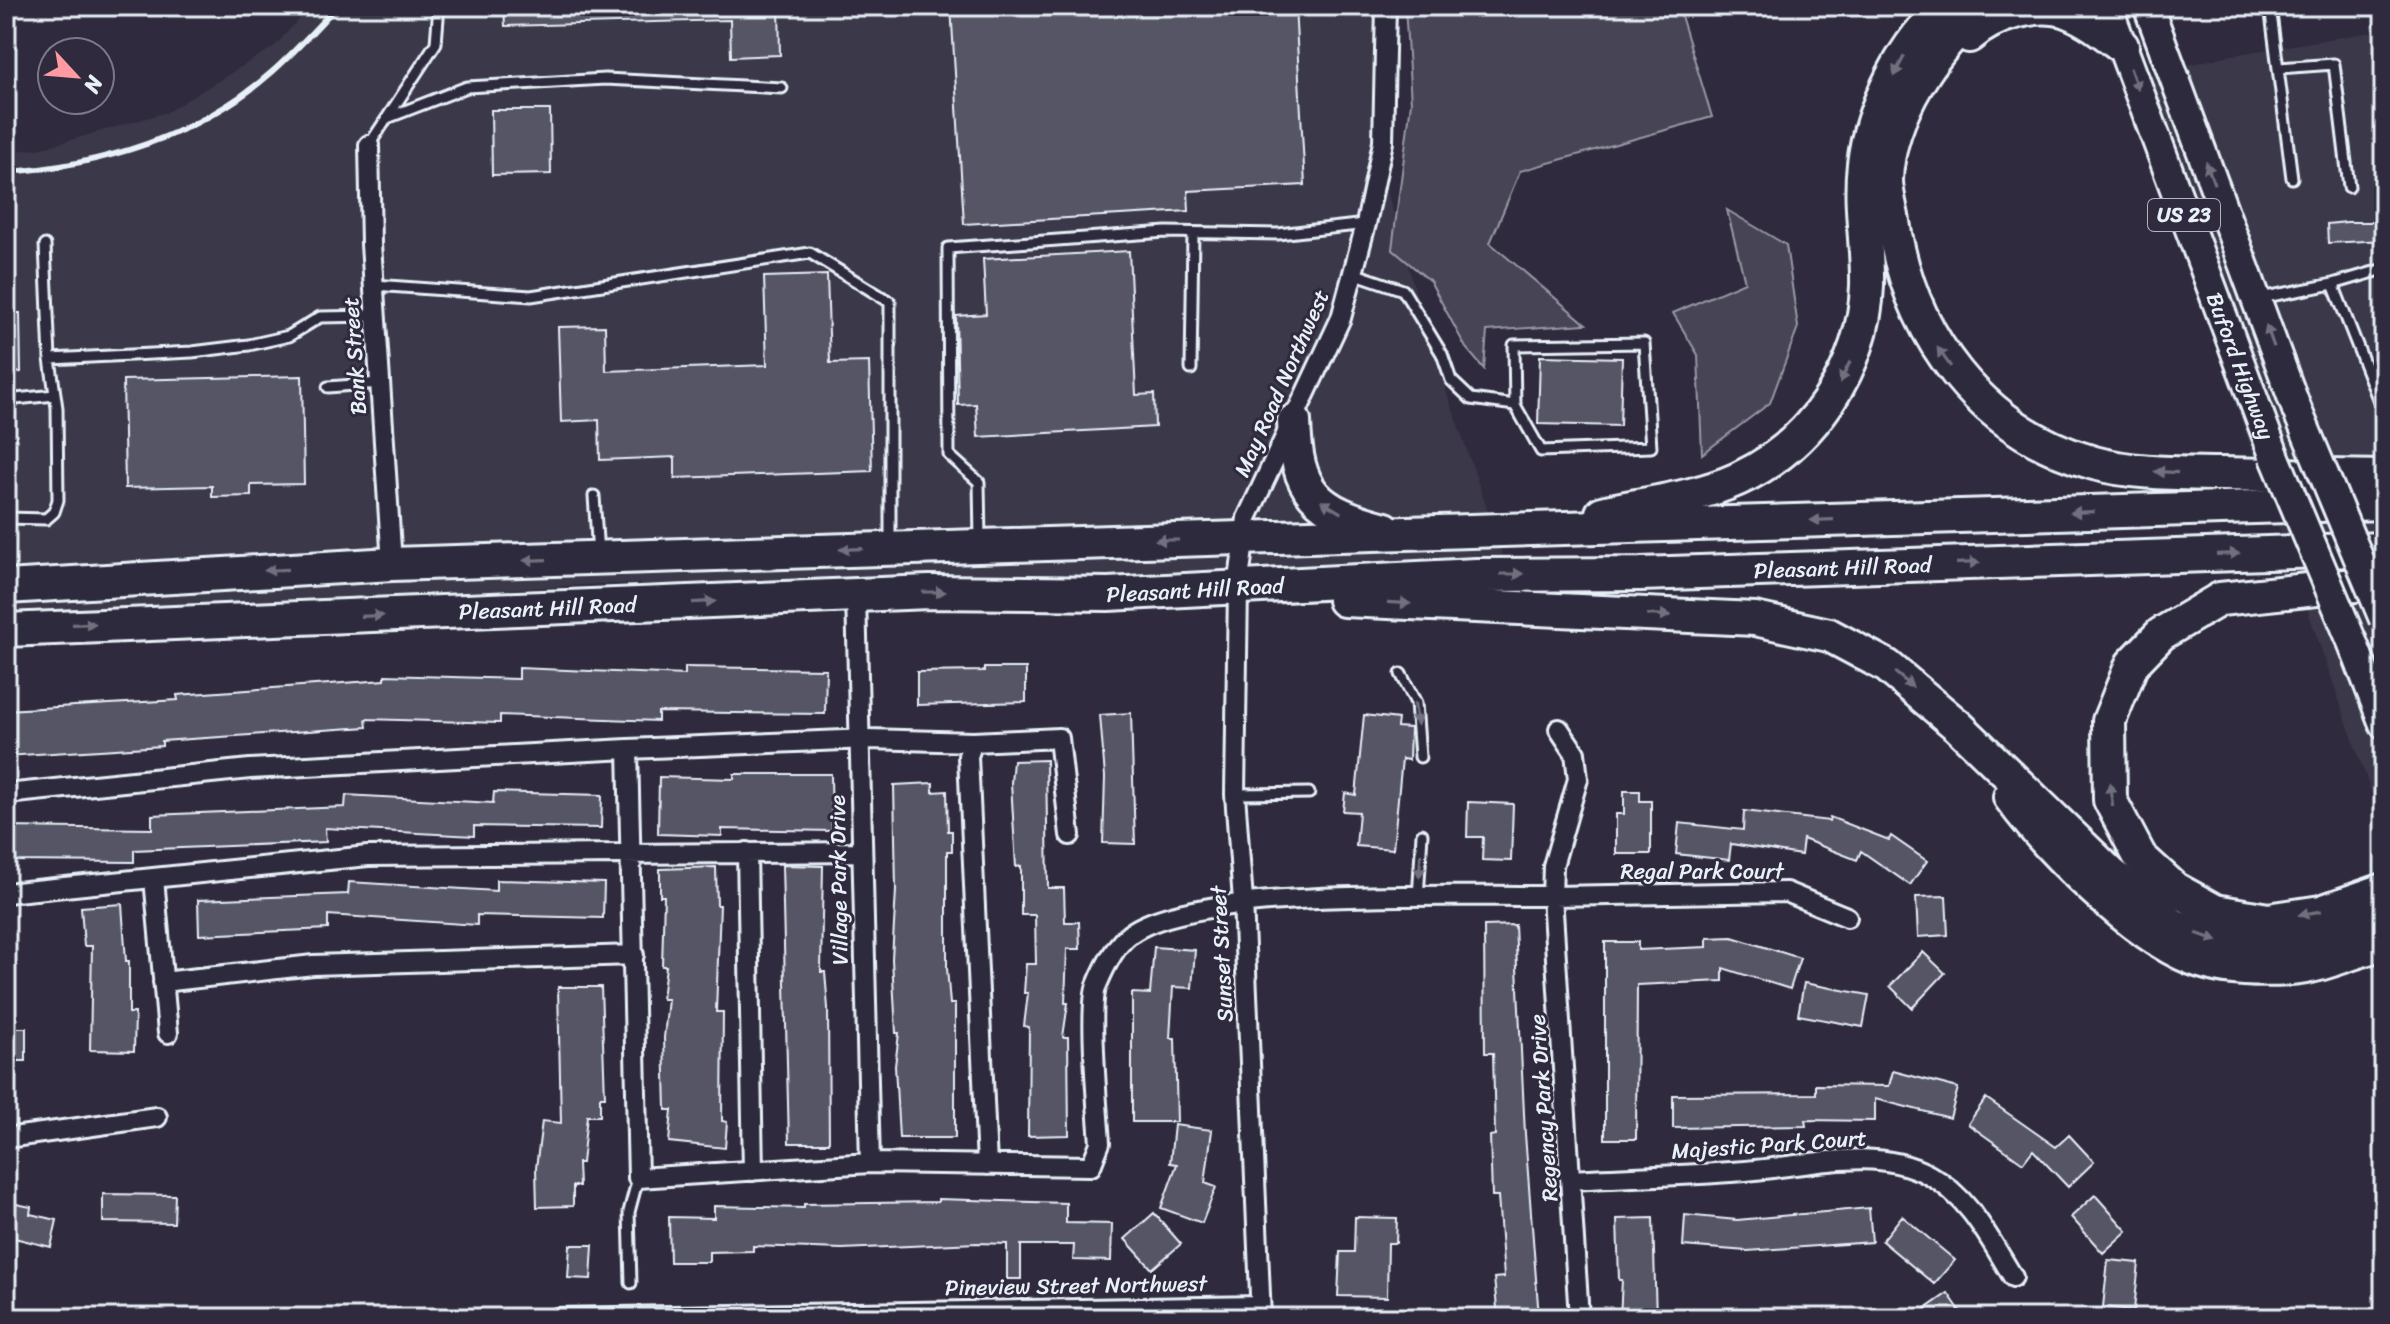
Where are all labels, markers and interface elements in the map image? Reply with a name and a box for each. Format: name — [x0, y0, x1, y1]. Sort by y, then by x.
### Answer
north arrow — [36, 36, 116, 116]
one-way arrow — [1892, 55, 1905, 78]
one-way arrow — [2128, 67, 2141, 91]
text: N — [72, 68, 115, 101]
one-way arrow — [2203, 160, 2216, 184]
road number: US 23 — [2148, 199, 2220, 231]
street label: May Road Northwest — [1223, 283, 1341, 483]
street label: Buford Highway — [2195, 287, 2286, 446]
street label: Bank Street — [331, 295, 378, 416]
one-way arrow — [2263, 324, 2276, 348]
one-way arrow — [1937, 346, 1952, 367]
one-way arrow — [1838, 360, 1852, 383]
one-way arrow — [2153, 466, 2178, 479]
one-way arrow — [1320, 500, 1342, 514]
one-way arrow — [2069, 506, 2094, 519]
one-way arrow — [1809, 514, 1834, 527]
one-way arrow — [1154, 534, 1179, 547]
one-way arrow — [838, 543, 863, 556]
street label: Pleasant Hill Road — [1753, 545, 1933, 590]
one-way arrow — [2216, 548, 2241, 561]
one-way arrow — [522, 553, 547, 566]
one-way arrow — [1956, 556, 1981, 569]
one-way arrow — [263, 564, 288, 577]
street label: Pleasant Hill Road — [1105, 566, 1286, 614]
one-way arrow — [1500, 568, 1525, 581]
street label: Pleasant Hill Road — [458, 585, 638, 631]
one-way arrow — [922, 586, 947, 598]
one-way arrow — [692, 595, 717, 608]
one-way arrow — [1387, 597, 1412, 610]
one-way arrow — [360, 609, 385, 622]
one-way arrow — [1647, 609, 1672, 622]
one-way arrow — [72, 618, 97, 631]
one-way arrow — [1894, 671, 1914, 688]
one-way arrow — [1410, 701, 1423, 726]
one-way arrow — [2104, 781, 2117, 806]
street label: Village Park Drive — [818, 794, 859, 965]
street label: Regal Park Court — [1620, 852, 1785, 891]
one-way arrow — [1413, 854, 1426, 879]
street label: Sunset Street — [1198, 884, 1245, 1023]
one-way arrow — [2297, 908, 2322, 920]
one-way arrow — [2195, 931, 2219, 944]
street label: Regency Park Drive — [1518, 1013, 1569, 1203]
street label: Majestic Park Court — [1670, 1118, 1868, 1171]
street label: Pineview Street Northwest — [945, 1264, 1209, 1307]

